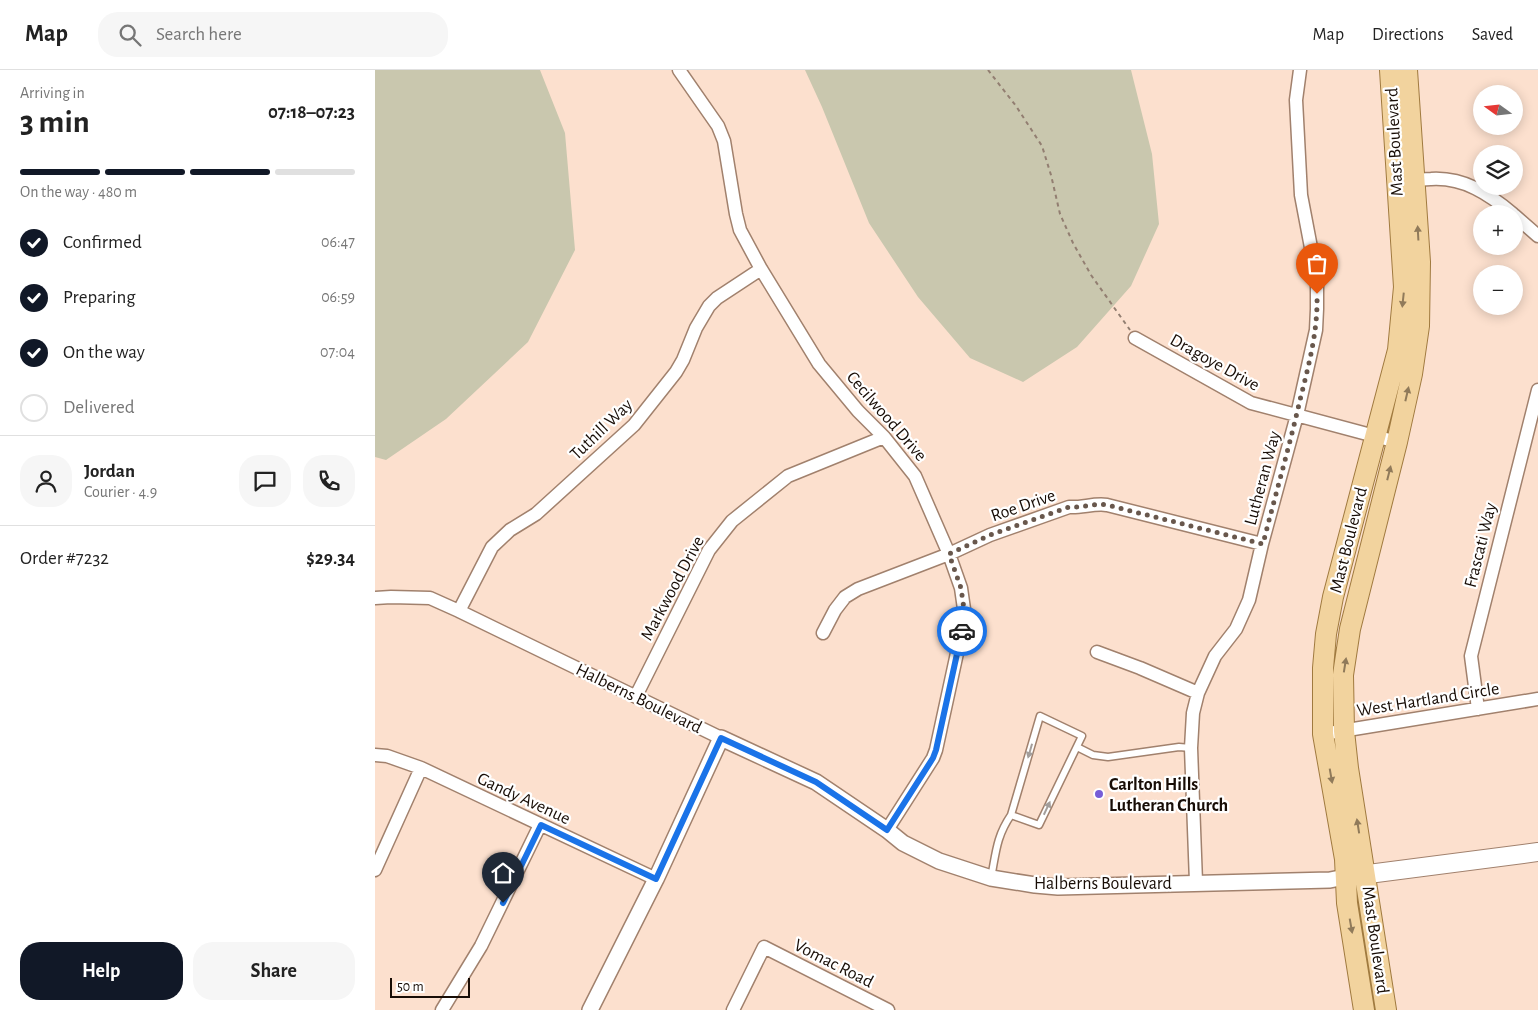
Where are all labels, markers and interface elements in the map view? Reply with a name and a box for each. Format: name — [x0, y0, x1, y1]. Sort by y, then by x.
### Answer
search box — [98, 12, 448, 57]
icon: search — [116, 21, 144, 49]
text: Map — [25, 22, 68, 46]
text: Search here — [156, 25, 242, 44]
text: Map — [1313, 26, 1344, 44]
text: Directions — [1372, 26, 1444, 44]
text: Saved — [1472, 26, 1513, 44]
text: Arriving in — [20, 85, 85, 101]
north arrow — [1473, 85, 1523, 135]
map controls — [1473, 85, 1523, 315]
street label: Mast Boulevard — [1383, 87, 1407, 197]
text: 07:18–07:23 — [268, 103, 355, 122]
text: 3 min — [20, 106, 90, 138]
button: layers — [1473, 145, 1523, 195]
text: On the way · 480 m — [20, 184, 137, 200]
button: + — [1473, 205, 1523, 255]
one-way arrow — [1414, 225, 1422, 241]
icon: check — [20, 229, 48, 257]
text: Confirmed — [63, 233, 142, 252]
text: 06:47 — [321, 234, 355, 250]
pin — [1296, 243, 1338, 294]
icon: bag — [1303, 250, 1331, 278]
button: − — [1473, 265, 1523, 315]
icon: check — [20, 284, 48, 312]
text: Preparing — [63, 288, 136, 307]
text: 06:59 — [321, 289, 355, 305]
one-way arrow — [1398, 292, 1406, 308]
street label: Dragoye Drive — [1167, 331, 1262, 395]
icon: check — [20, 339, 48, 367]
text: On the way — [63, 343, 145, 362]
text: 07:04 — [320, 344, 355, 360]
street label: Cecilwood Drive — [843, 368, 930, 465]
one-way arrow — [1403, 387, 1411, 402]
street label: Tuthill Way — [567, 396, 637, 464]
text: Delivered — [63, 398, 135, 417]
street label: Lutheran Way — [1242, 429, 1284, 527]
button: person — [20, 455, 72, 507]
button: chat — [239, 455, 291, 507]
button: phone — [303, 455, 355, 507]
text: Jordan — [84, 462, 135, 481]
one-way arrow — [1385, 465, 1393, 480]
text: Courier · 4.9 — [84, 484, 157, 500]
street label: Mast Boulevard — [1327, 485, 1371, 595]
street label: Roe Drive — [989, 487, 1058, 525]
street label: Frascati Way — [1462, 501, 1500, 590]
street label: Markwood Drive — [638, 533, 708, 644]
text: Order #7232 — [20, 549, 109, 568]
text: $29.34 — [306, 549, 355, 568]
courier — [937, 606, 987, 656]
icon: car — [948, 617, 976, 645]
one-way arrow — [1341, 656, 1349, 672]
street label: Halberns Boulevard — [573, 661, 704, 737]
street label: West Hartland Circle — [1356, 680, 1501, 720]
one-way arrow — [1026, 744, 1034, 759]
one-way arrow — [1327, 768, 1335, 784]
street label: Gandy Avenue — [474, 770, 573, 828]
place label: Carlton Hills Lutheran Church — [1109, 776, 1228, 815]
marker: Carlton Hills Lutheran Church — [1093, 788, 1105, 800]
one-way arrow — [1044, 801, 1052, 815]
one-way arrow — [1353, 818, 1361, 834]
pin — [482, 852, 524, 903]
icon: home — [489, 859, 517, 887]
street label: Halberns Boulevard — [1034, 875, 1172, 893]
street label: Mast Boulevard — [1359, 885, 1391, 995]
one-way arrow — [1348, 918, 1356, 934]
street label: Vomac Road — [791, 936, 876, 992]
button: Help — [20, 942, 183, 1000]
button: Share — [193, 942, 355, 1000]
scale bar — [390, 975, 470, 998]
text: 50 m — [397, 980, 424, 994]

